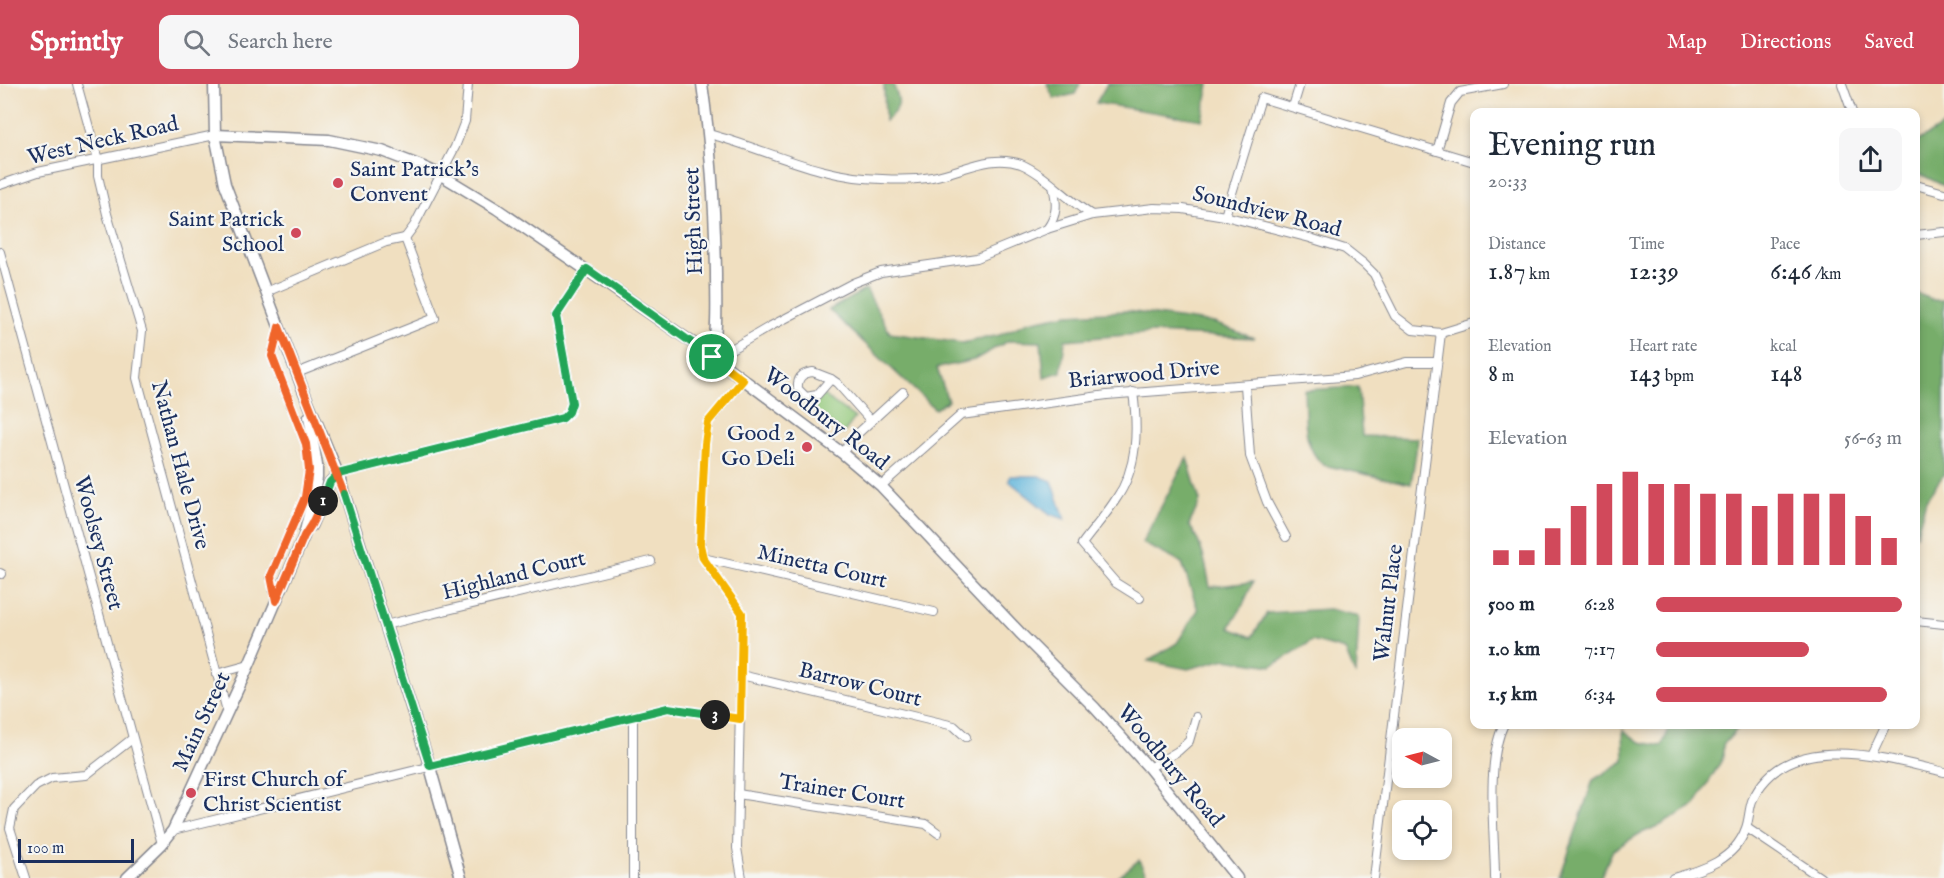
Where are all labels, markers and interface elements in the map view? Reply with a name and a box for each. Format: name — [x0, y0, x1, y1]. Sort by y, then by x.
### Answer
search box — [159, 15, 579, 69]
text: Sprintly — [30, 25, 123, 60]
icon: search — [180, 26, 213, 59]
text: Search here — [228, 28, 333, 56]
text: Map — [1667, 29, 1707, 56]
text: Directions — [1740, 29, 1831, 56]
text: Saved — [1864, 29, 1914, 56]
street label: West Neck Road — [25, 110, 182, 172]
text: Evening run — [1488, 125, 1656, 167]
button: share — [1839, 128, 1902, 191]
place label: Saint Patrick's Convent — [350, 156, 479, 209]
street label: High Street — [678, 166, 710, 275]
text: 20:33 — [1488, 169, 1527, 194]
marker: Saint Patrick's Convent — [331, 176, 345, 190]
street label: Soundview Road — [1190, 180, 1345, 244]
place label: Saint Patrick School — [169, 206, 284, 259]
marker: Saint Patrick School — [289, 226, 303, 240]
text: Distance — [1488, 235, 1546, 255]
text: Time — [1629, 235, 1665, 255]
text: Pace — [1770, 235, 1800, 255]
text: 1.87 — [1488, 255, 1526, 288]
text: 12:39 — [1629, 255, 1679, 288]
text: 6:46 — [1770, 255, 1812, 288]
text: km — [1526, 265, 1550, 285]
text: /km — [1812, 265, 1841, 285]
pin — [686, 331, 737, 382]
text: Elevation — [1488, 337, 1551, 357]
text: Heart rate — [1629, 337, 1697, 357]
text: kcal — [1770, 337, 1797, 357]
icon: arrive — [695, 340, 728, 373]
street label: Briarwood Drive — [1067, 354, 1221, 396]
text: 8 — [1488, 357, 1498, 390]
text: 143 — [1629, 357, 1661, 390]
text: 148 — [1770, 357, 1803, 390]
street label: Woodbury Road — [758, 361, 895, 477]
text: m — [1498, 367, 1514, 387]
text: bpm — [1661, 367, 1694, 387]
street label: Nathan Hale Drive — [144, 377, 216, 553]
place label: Good 2 Go Deli — [721, 420, 795, 473]
text: Elevation — [1488, 426, 1567, 451]
text: 56–63 m — [1844, 426, 1902, 451]
marker: Good 2 Go Deli — [800, 440, 814, 454]
street label: Woolsey Street — [67, 473, 129, 614]
pin: 1 — [308, 486, 338, 516]
text: 1 — [320, 491, 326, 511]
street label: Minetta Court — [754, 538, 890, 596]
street label: Walnut Place — [1368, 543, 1410, 663]
street label: Highland Court — [439, 545, 589, 607]
text: 500 m — [1488, 592, 1535, 617]
text: 6:28 — [1584, 592, 1615, 617]
text: 1.0 km — [1488, 637, 1540, 662]
text: 7:17 — [1584, 637, 1615, 662]
street label: Barrow Court — [796, 656, 925, 714]
street label: Main Street — [167, 667, 238, 777]
text: 1.5 km — [1488, 682, 1538, 707]
text: 6:34 — [1584, 682, 1615, 707]
street label: Woodbury Road — [1110, 699, 1230, 833]
pin: 3 — [700, 700, 730, 730]
text: 3 — [712, 705, 718, 725]
north arrow — [1392, 728, 1452, 788]
map controls — [1392, 728, 1452, 860]
place label: First Church of Christ Scientist — [203, 766, 348, 819]
street label: Trainer Court — [777, 768, 907, 816]
marker: First Church of Christ Scientist — [184, 786, 198, 800]
button: locate — [1392, 800, 1452, 860]
scale bar — [18, 836, 134, 864]
text: 100 m — [27, 839, 64, 859]

